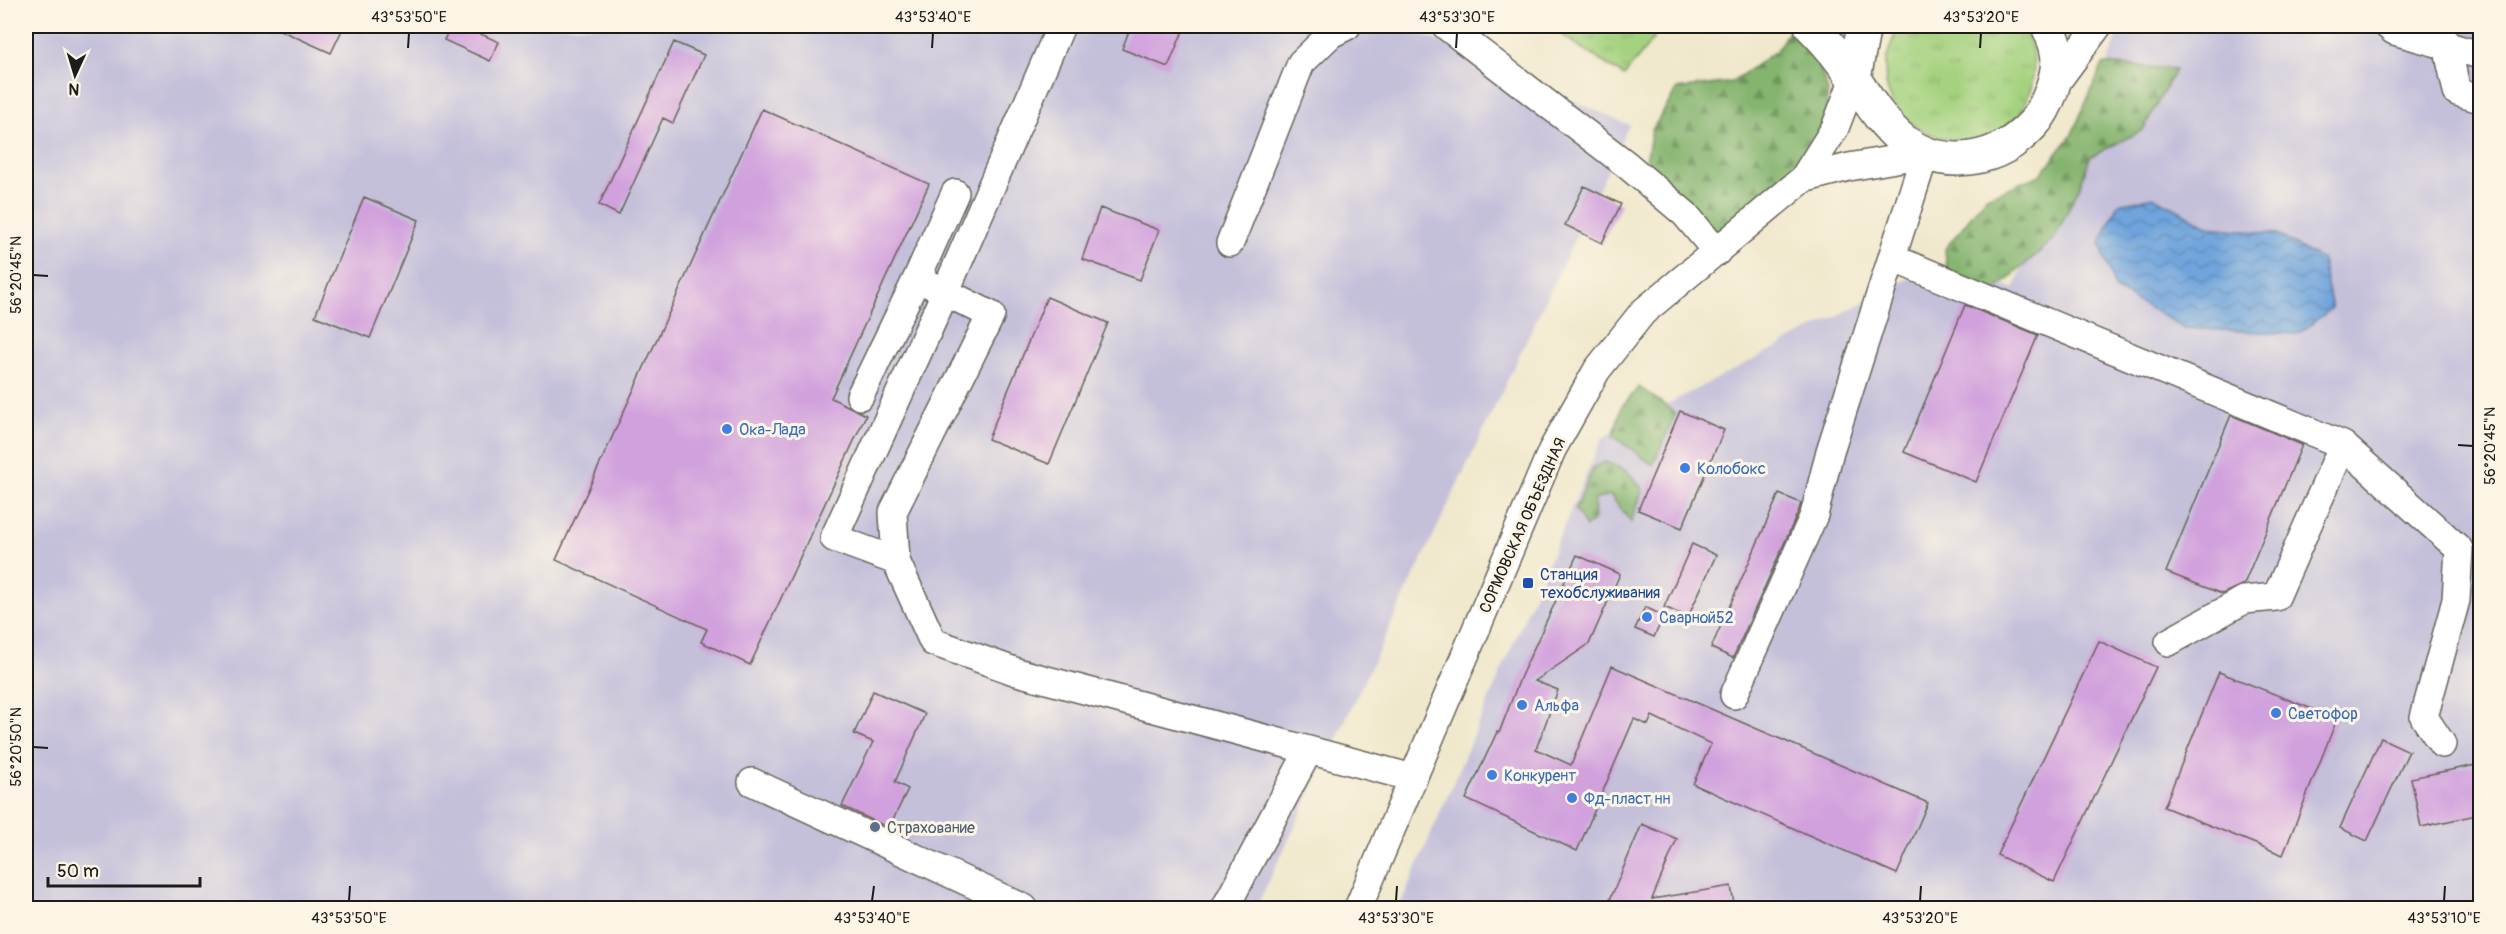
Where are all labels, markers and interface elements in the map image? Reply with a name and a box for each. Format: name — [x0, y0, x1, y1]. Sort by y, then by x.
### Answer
text: 43°53'50"E — [371, 8, 447, 27]
text: 43°53'40"E — [895, 8, 971, 27]
text: 43°53'30"E — [1419, 8, 1495, 27]
text: 43°53'20"E — [1943, 8, 2019, 27]
north arrow — [45, 45, 105, 105]
text: N — [68, 79, 80, 99]
text: 56°20'45"N — [7, 236, 26, 314]
text: 56°20'45"N — [2481, 407, 2500, 485]
place label: Ока-Лада — [739, 420, 806, 440]
marker: Ока-Лада — [720, 422, 734, 436]
street label: СОРМОВСКАЯ ОБЪЕЗДНАЯ — [1475, 435, 1571, 616]
place label: Колобокс — [1697, 459, 1766, 479]
marker: Колобокс — [1678, 461, 1692, 475]
place label: Станция техобслуживания — [1540, 565, 1660, 603]
marker: Станция техобслуживания — [1521, 576, 1535, 590]
place label: Сварной52 — [1659, 608, 1734, 628]
marker: Сварной52 — [1640, 610, 1654, 624]
place label: Альфа — [1534, 696, 1579, 716]
marker: Альфа — [1515, 698, 1529, 712]
place label: Светофор — [2288, 704, 2358, 724]
marker: Светофор — [2269, 706, 2283, 720]
text: 56°20'50"N — [7, 707, 26, 787]
place label: Конкурент — [1504, 766, 1576, 786]
marker: Конкурент — [1485, 768, 1499, 782]
place label: Фд-пласт нн — [1584, 789, 1670, 809]
marker: Фд-пласт нн — [1565, 791, 1579, 805]
place label: Страхование — [887, 818, 975, 838]
marker: Страхование — [868, 820, 882, 834]
scale bar — [48, 850, 200, 888]
text: 50 m — [57, 860, 99, 883]
text: 43°53'50"E — [311, 909, 387, 928]
text: 43°53'40"E — [834, 909, 910, 928]
text: 43°53'30"E — [1358, 909, 1434, 928]
text: 43°53'20"E — [1882, 909, 1958, 928]
text: 43°53'10"E — [2407, 909, 2481, 928]

